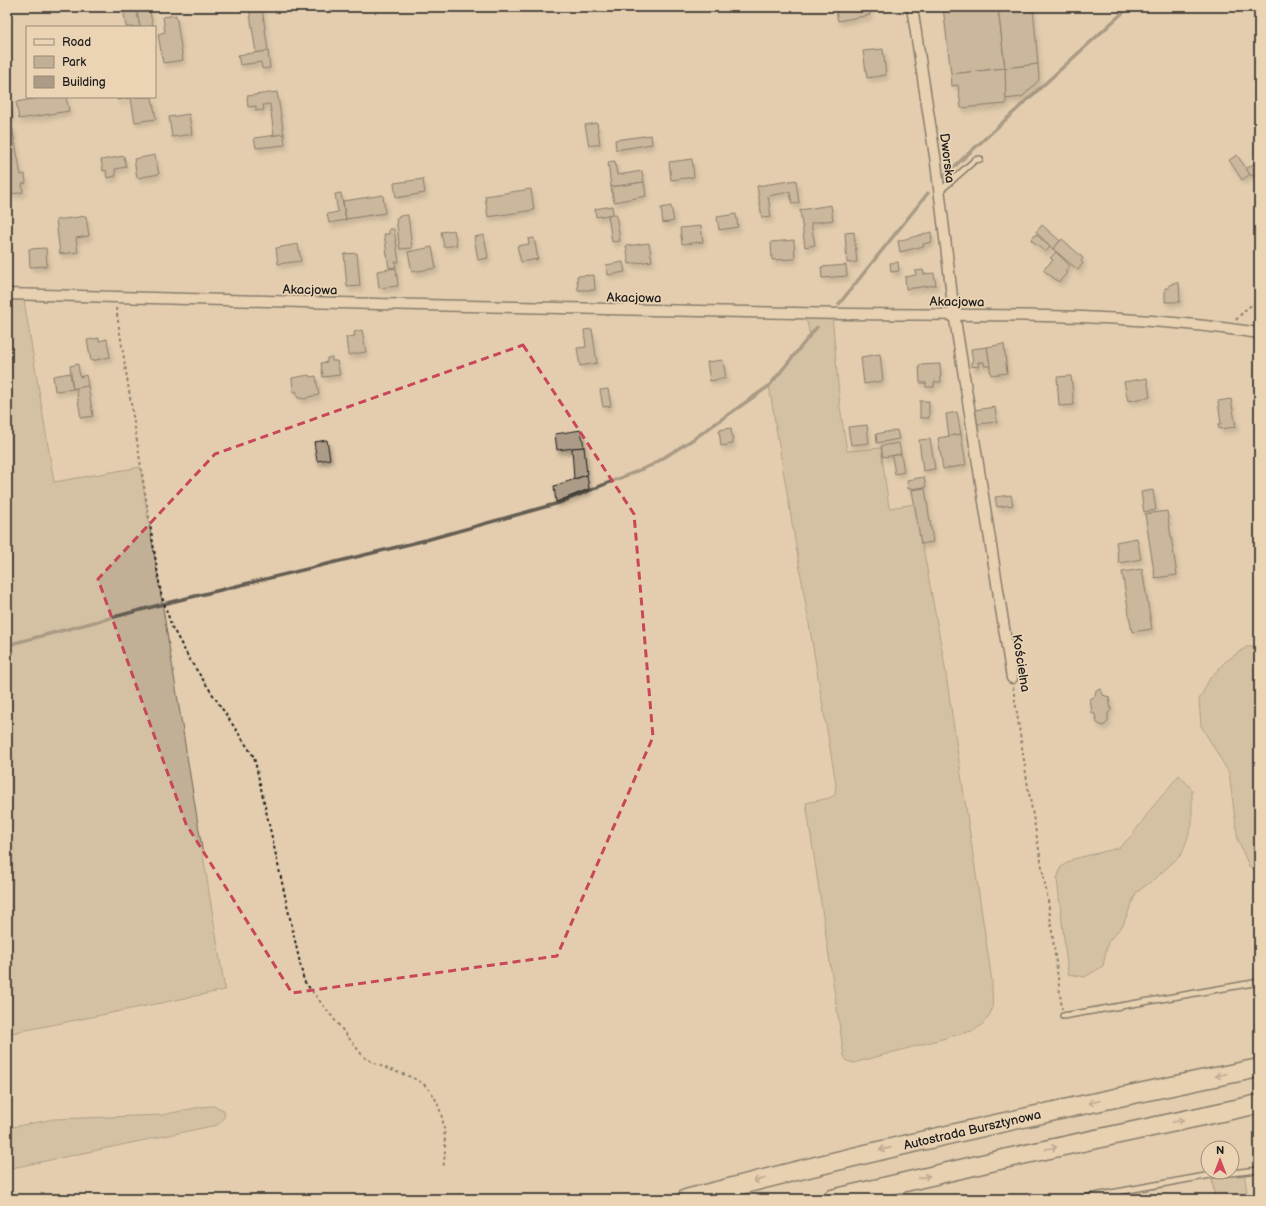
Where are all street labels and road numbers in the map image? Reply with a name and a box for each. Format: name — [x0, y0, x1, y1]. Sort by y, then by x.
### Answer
street label: Dworska — [936, 132, 958, 184]
street label: Akacjowa — [282, 282, 338, 298]
street label: Akacjowa — [606, 290, 662, 306]
street label: Akacjowa — [929, 294, 985, 310]
street label: Kościelna — [1009, 633, 1033, 693]
street label: Autostrada Bursztynowa — [902, 1106, 1043, 1154]

